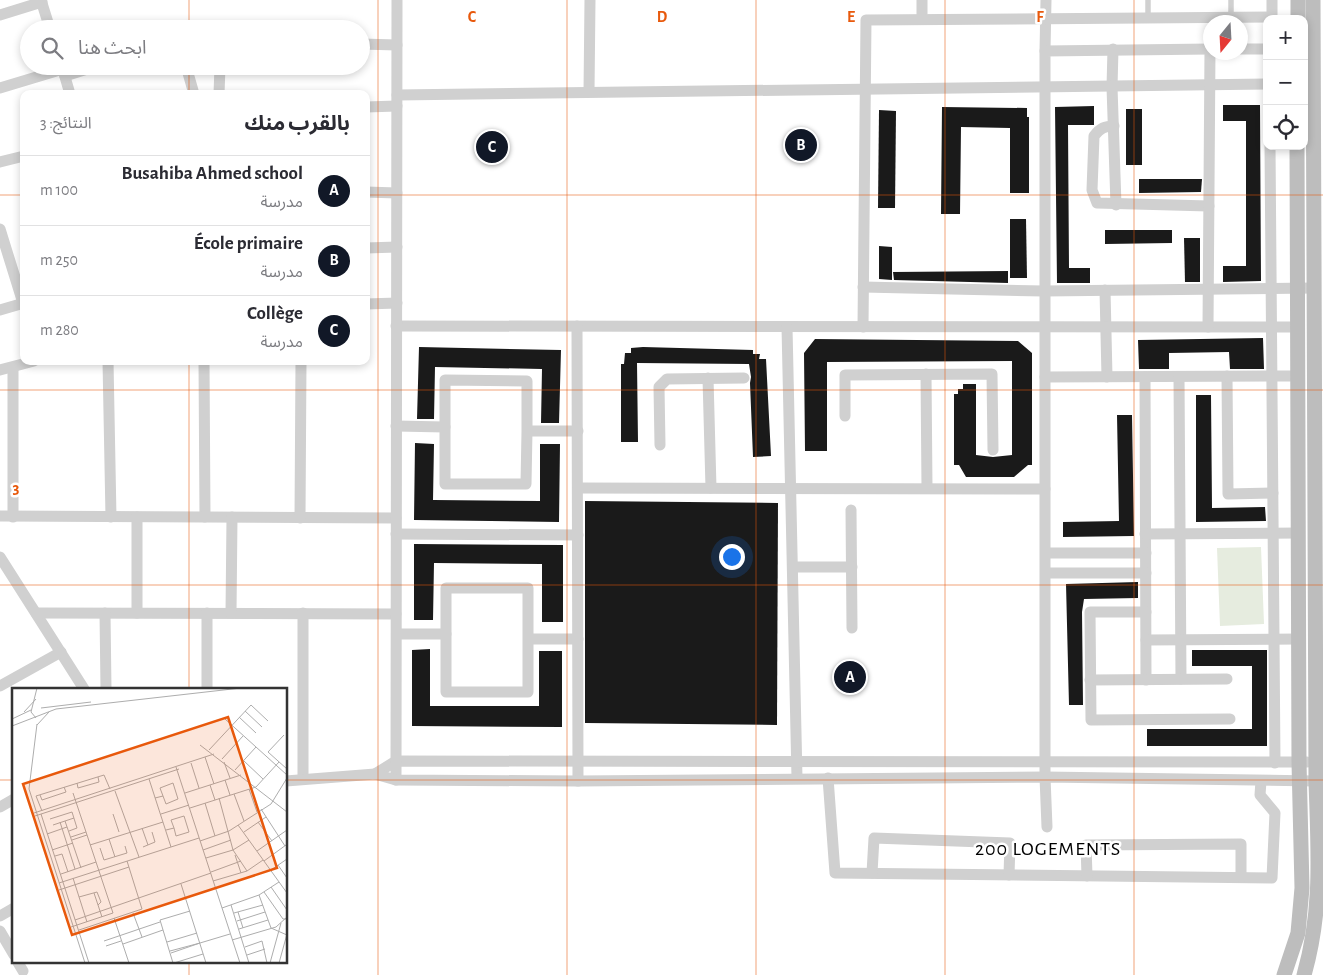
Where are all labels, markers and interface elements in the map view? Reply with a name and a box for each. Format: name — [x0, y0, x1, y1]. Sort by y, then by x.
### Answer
text: C — [468, 9, 477, 25]
text: D — [657, 9, 668, 25]
text: E — [847, 9, 855, 25]
text: F — [1036, 9, 1044, 25]
north arrow — [1203, 15, 1248, 60]
map controls — [1263, 15, 1308, 150]
button: + — [1263, 15, 1308, 60]
search box — [20, 20, 370, 75]
icon: search — [38, 34, 66, 62]
text: ابحث هنا — [78, 39, 147, 58]
button: − — [1263, 60, 1308, 105]
button: locate — [1263, 105, 1308, 150]
text: بالقرب منك — [244, 113, 350, 134]
text: النتائج: 3 — [40, 115, 92, 131]
pin: B — [785, 126, 817, 164]
pin: C — [476, 128, 508, 166]
text: Busahiba Ahmed school — [121, 164, 303, 183]
text: 100 m — [40, 182, 78, 198]
text: A — [329, 182, 339, 198]
text: مدرسة — [260, 194, 303, 210]
text: École primaire — [194, 234, 303, 253]
text: 250 m — [40, 252, 78, 268]
text: B — [329, 252, 339, 268]
text: مدرسة — [260, 264, 303, 280]
text: Collège — [247, 304, 303, 323]
text: 280 m — [40, 322, 79, 338]
text: C — [330, 322, 338, 338]
text: مدرسة — [260, 334, 303, 350]
text: 3 — [13, 480, 20, 496]
your location — [719, 544, 745, 570]
pin: A — [834, 658, 866, 696]
inset map — [12, 688, 288, 962]
district label: 200 LOGEMENTS — [975, 839, 1121, 859]

